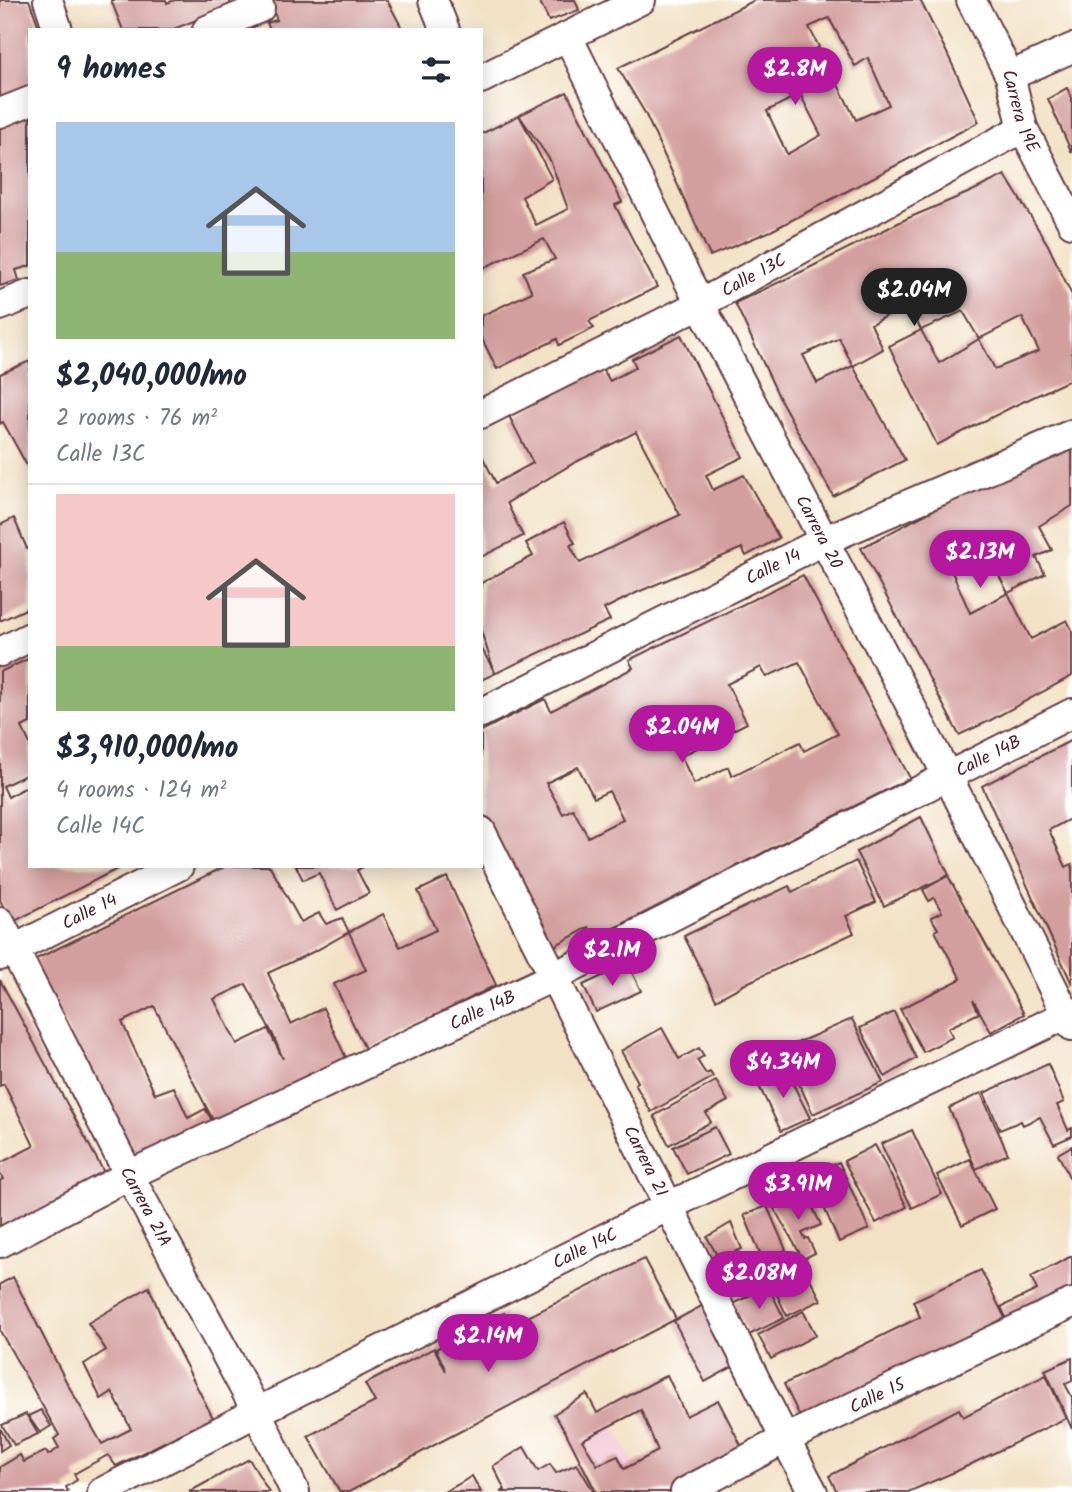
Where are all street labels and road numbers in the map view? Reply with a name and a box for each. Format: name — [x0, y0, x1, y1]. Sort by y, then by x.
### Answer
street label: Carrera 19E — [993, 64, 1047, 159]
street label: Calle 13C — [716, 247, 792, 306]
street label: Carrera 20 — [787, 490, 850, 575]
street label: Calle 14 — [741, 541, 807, 594]
street label: Calle 14B — [951, 728, 1027, 786]
street label: Calle 14 — [57, 886, 123, 939]
street label: Calle 14B — [445, 983, 521, 1039]
street label: Carrera 21 — [614, 1121, 675, 1203]
street label: Carrera 21A — [111, 1162, 178, 1253]
street label: Calle 14C — [548, 1221, 623, 1278]
street label: Calle 15 — [845, 1371, 912, 1422]

